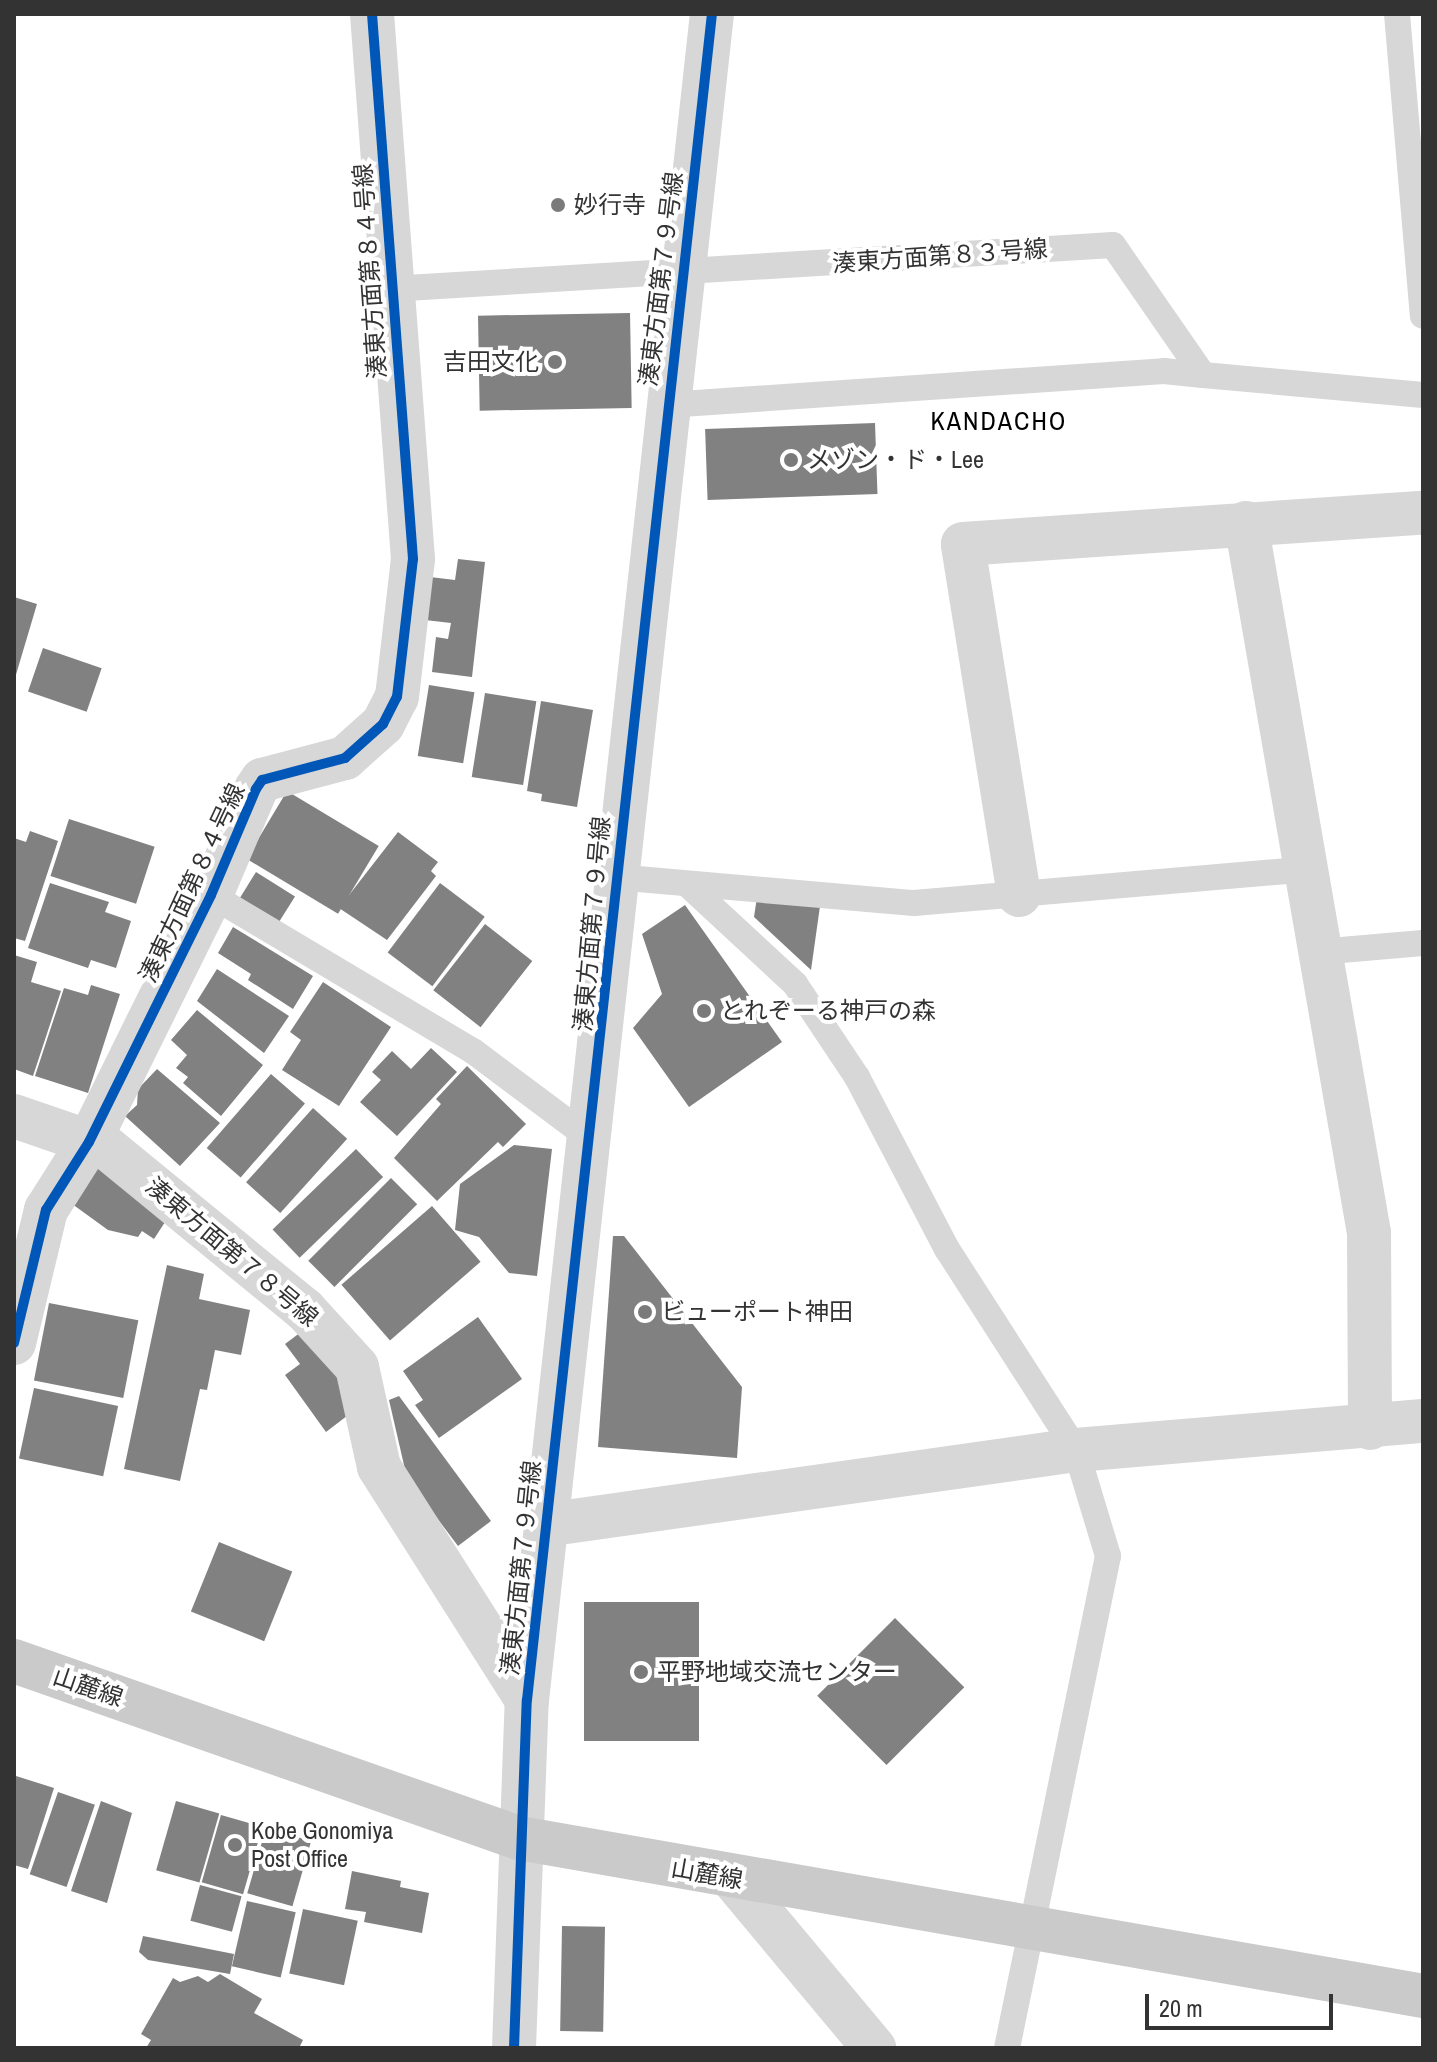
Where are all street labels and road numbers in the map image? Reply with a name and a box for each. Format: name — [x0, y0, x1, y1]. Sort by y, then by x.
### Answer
street label: 湊東方面第８４号線 — [348, 162, 392, 380]
street label: 湊東方面第７９号線 — [634, 170, 688, 388]
street label: 湊東方面第８３号線 — [831, 234, 1049, 278]
street label: 湊東方面第８４号線 — [133, 779, 251, 987]
street label: 湊東方面第７９号線 — [568, 815, 616, 1033]
street label: 湊東方面第７８号線 — [140, 1172, 324, 1332]
street label: 湊東方面第７９号線 — [495, 1459, 547, 1677]
street label: 山麓線 — [49, 1662, 127, 1712]
street label: 山麓線 — [669, 1854, 745, 1894]

